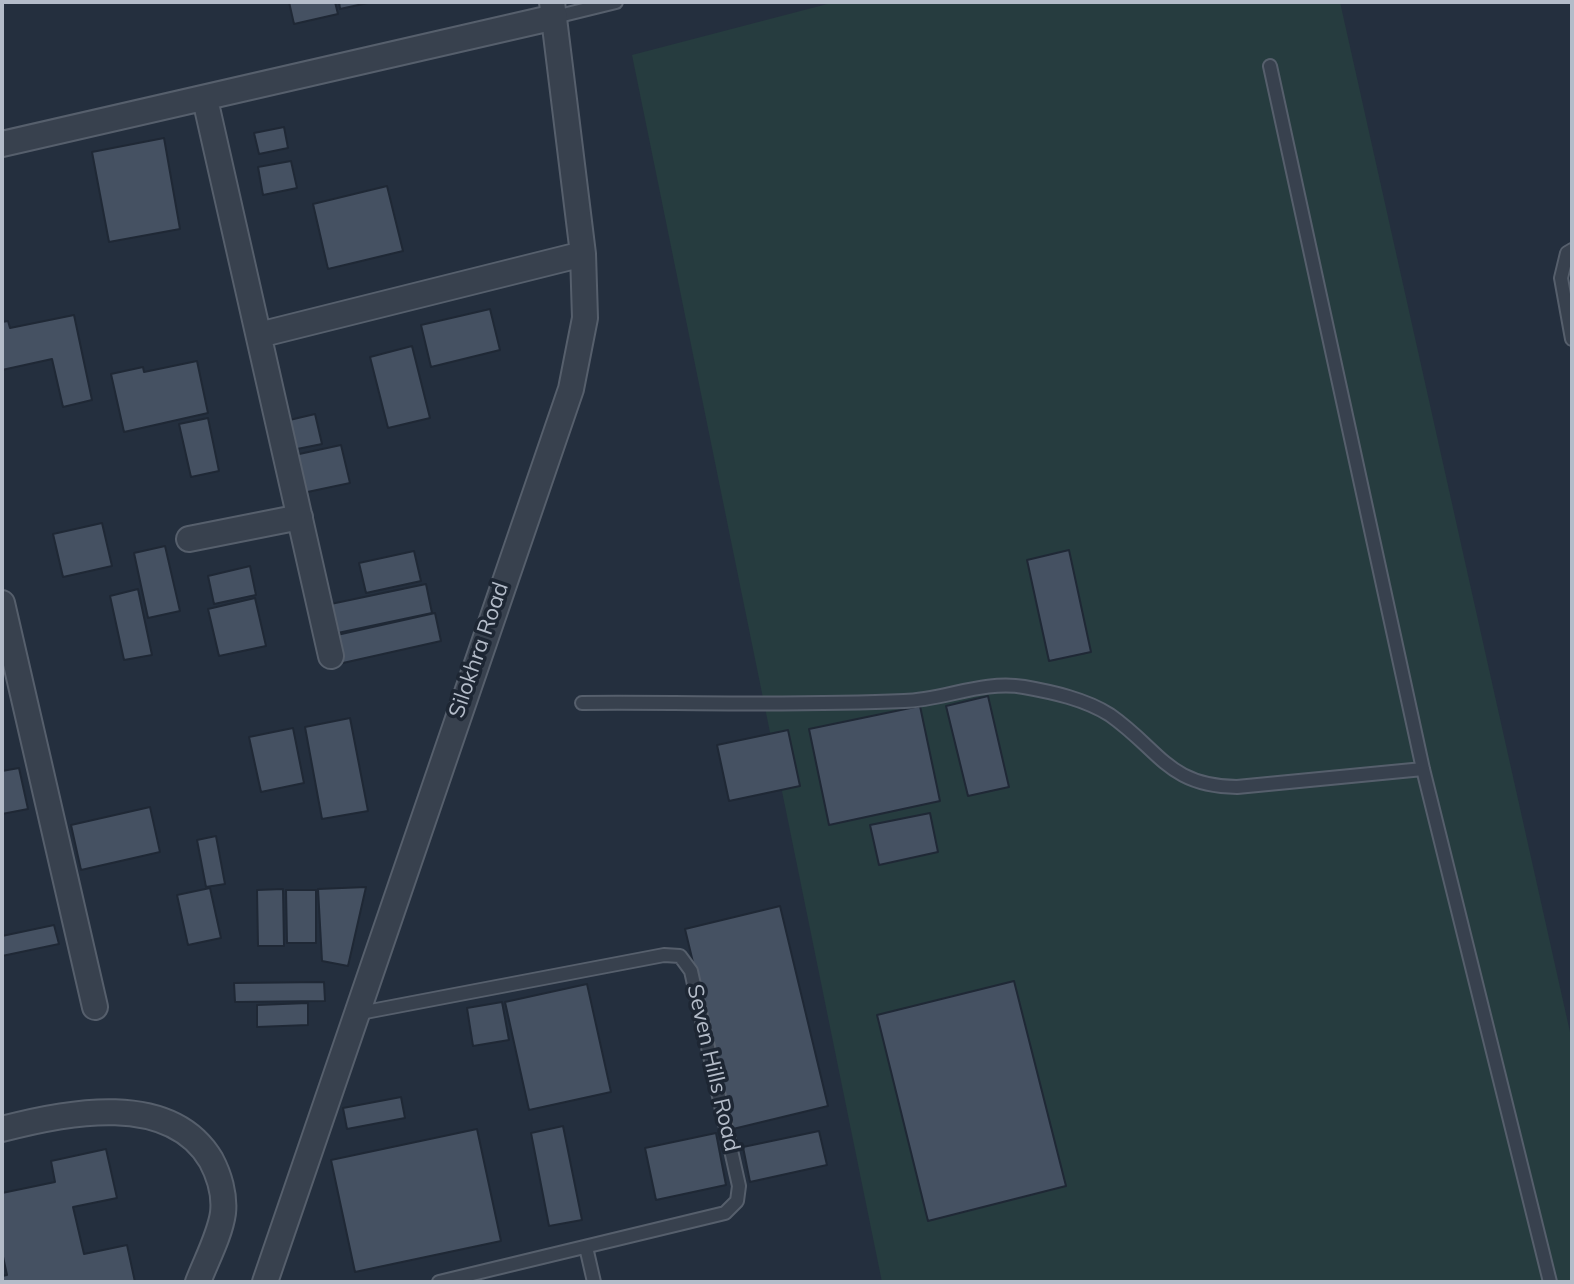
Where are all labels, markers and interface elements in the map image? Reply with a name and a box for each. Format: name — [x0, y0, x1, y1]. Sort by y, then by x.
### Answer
street label: Silokhra Road — [443, 579, 515, 721]
street label: Seven Hills Road — [681, 982, 745, 1154]

